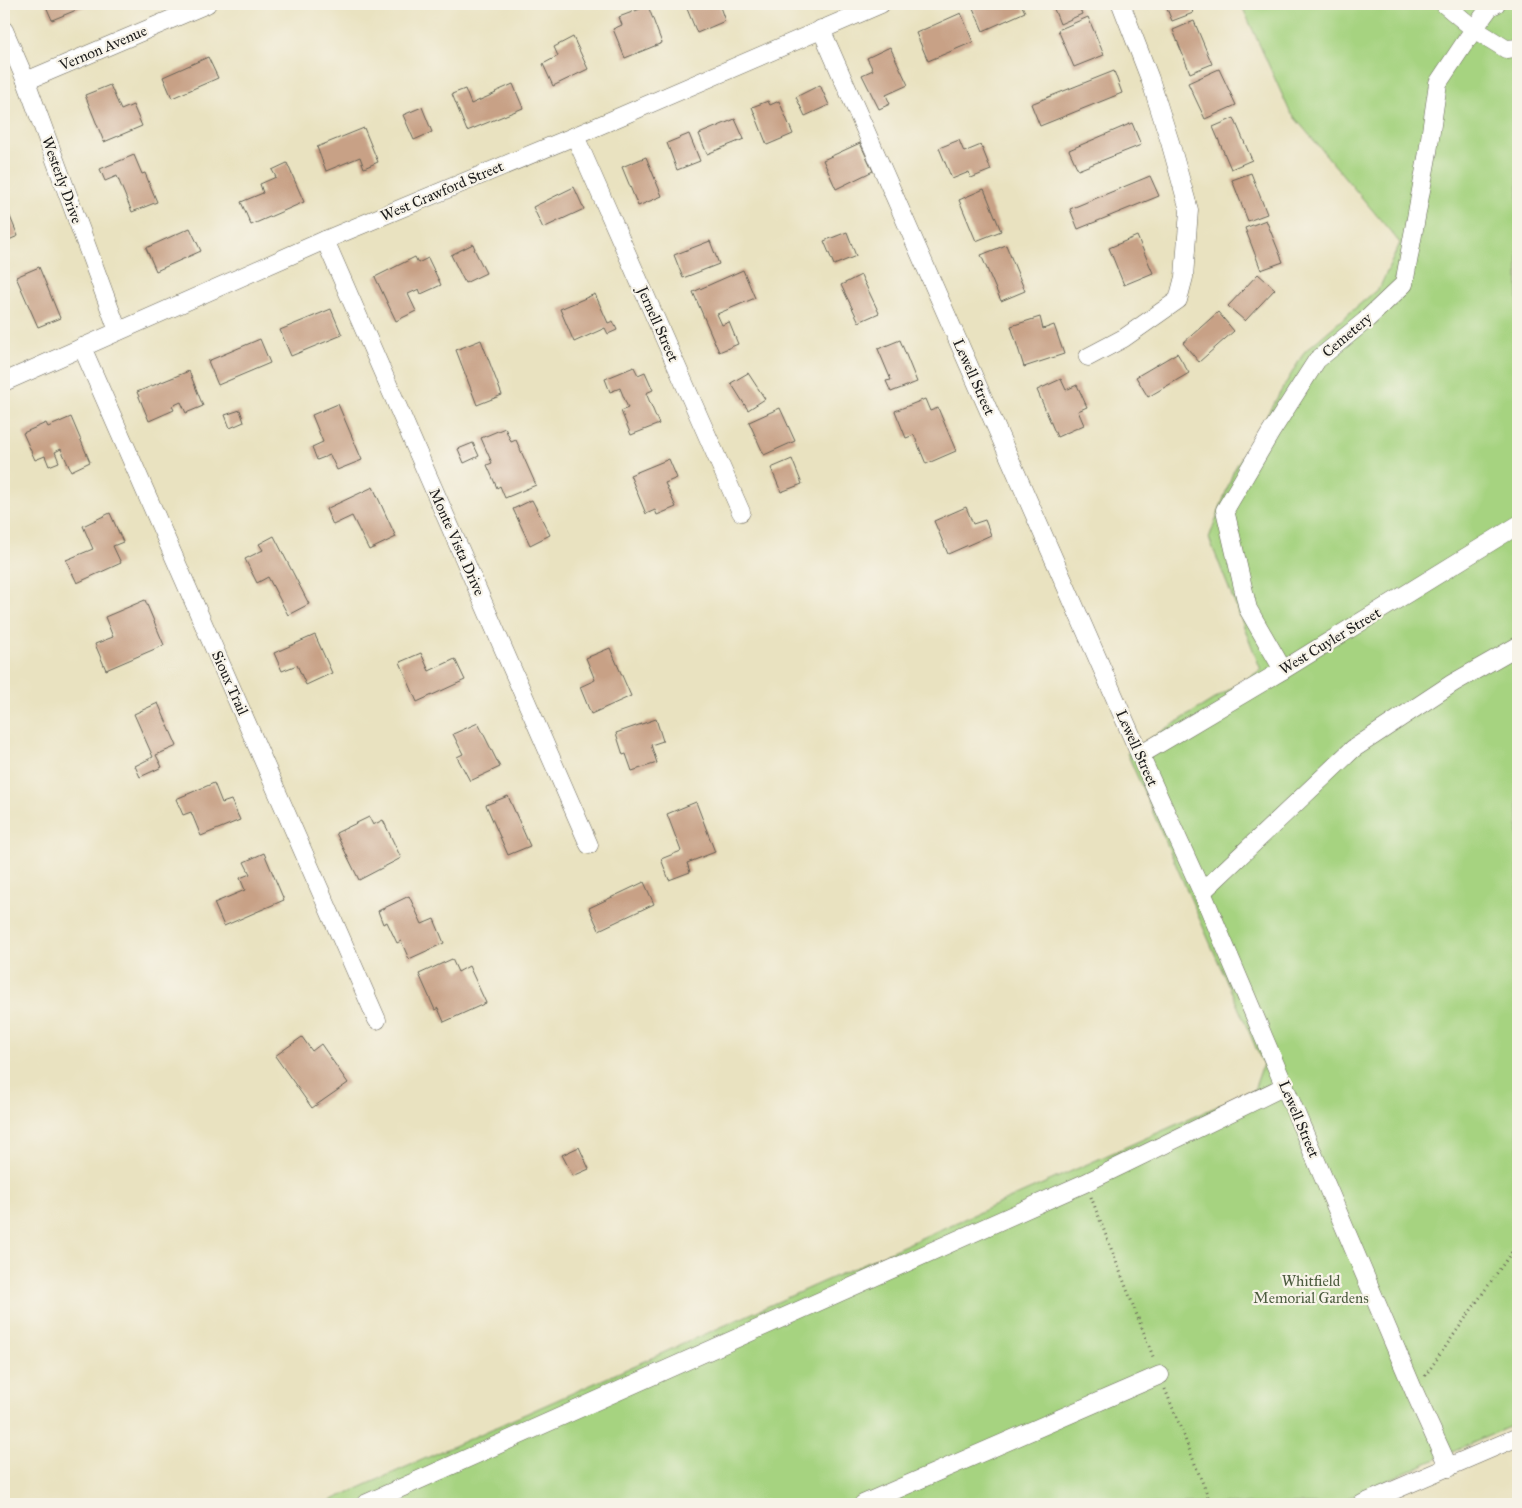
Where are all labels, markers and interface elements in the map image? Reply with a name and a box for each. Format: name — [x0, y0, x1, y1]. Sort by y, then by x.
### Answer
street label: Vernon Avenue — [56, 21, 150, 75]
street label: Westerly Drive — [38, 134, 86, 226]
street label: West Crawford Street — [378, 157, 507, 225]
street label: Jernell Street — [632, 282, 683, 366]
street label: Cemetery — [1318, 308, 1376, 361]
street label: Lewell Street — [949, 336, 999, 419]
street label: Monte Vista Drive — [425, 486, 489, 598]
street label: West Cuyler Street — [1276, 603, 1385, 678]
street label: Sioux Trail — [208, 648, 252, 719]
street label: Lewell Street — [1112, 707, 1162, 790]
street label: Lewell Street — [1275, 1078, 1324, 1161]
park label: Whitfield Memorial Gardens — [1253, 1272, 1369, 1307]

